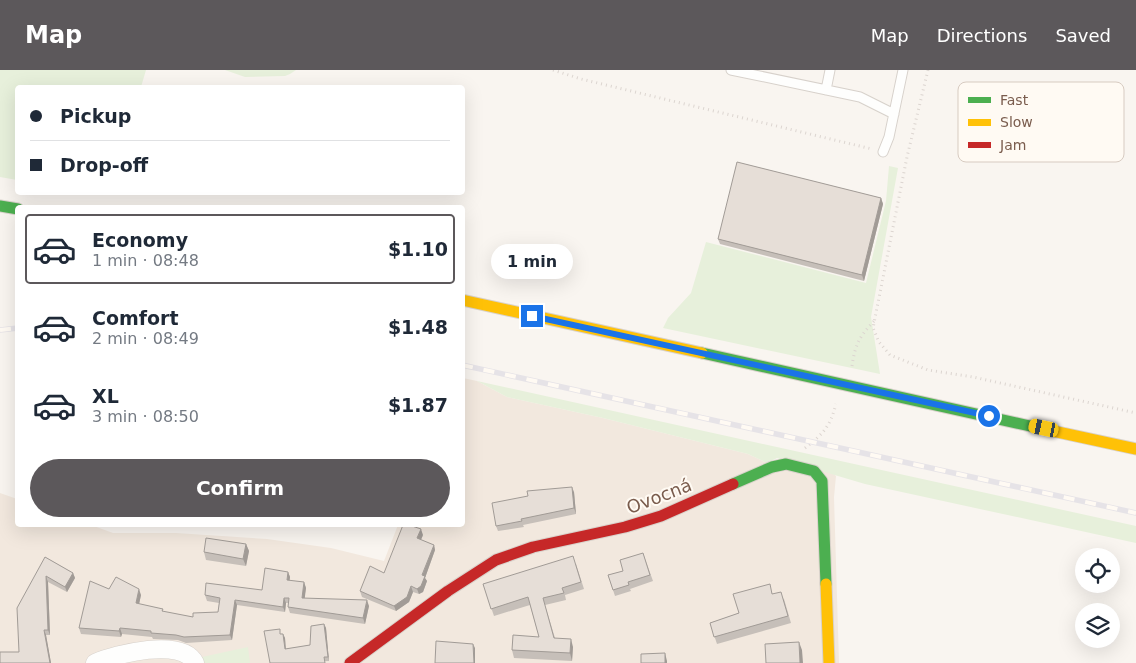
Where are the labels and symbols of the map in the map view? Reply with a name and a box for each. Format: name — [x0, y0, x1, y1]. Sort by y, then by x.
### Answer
legend — [958, 82, 1124, 162]
text: Fast — [1000, 92, 1029, 108]
text: Slow — [1000, 114, 1033, 130]
text: Jam — [999, 137, 1026, 153]
callout: 1 min — [491, 244, 573, 278]
route end — [521, 305, 543, 327]
route start — [978, 405, 1000, 427]
car — [1027, 418, 1060, 438]
street label: Ovocná — [623, 474, 695, 518]

